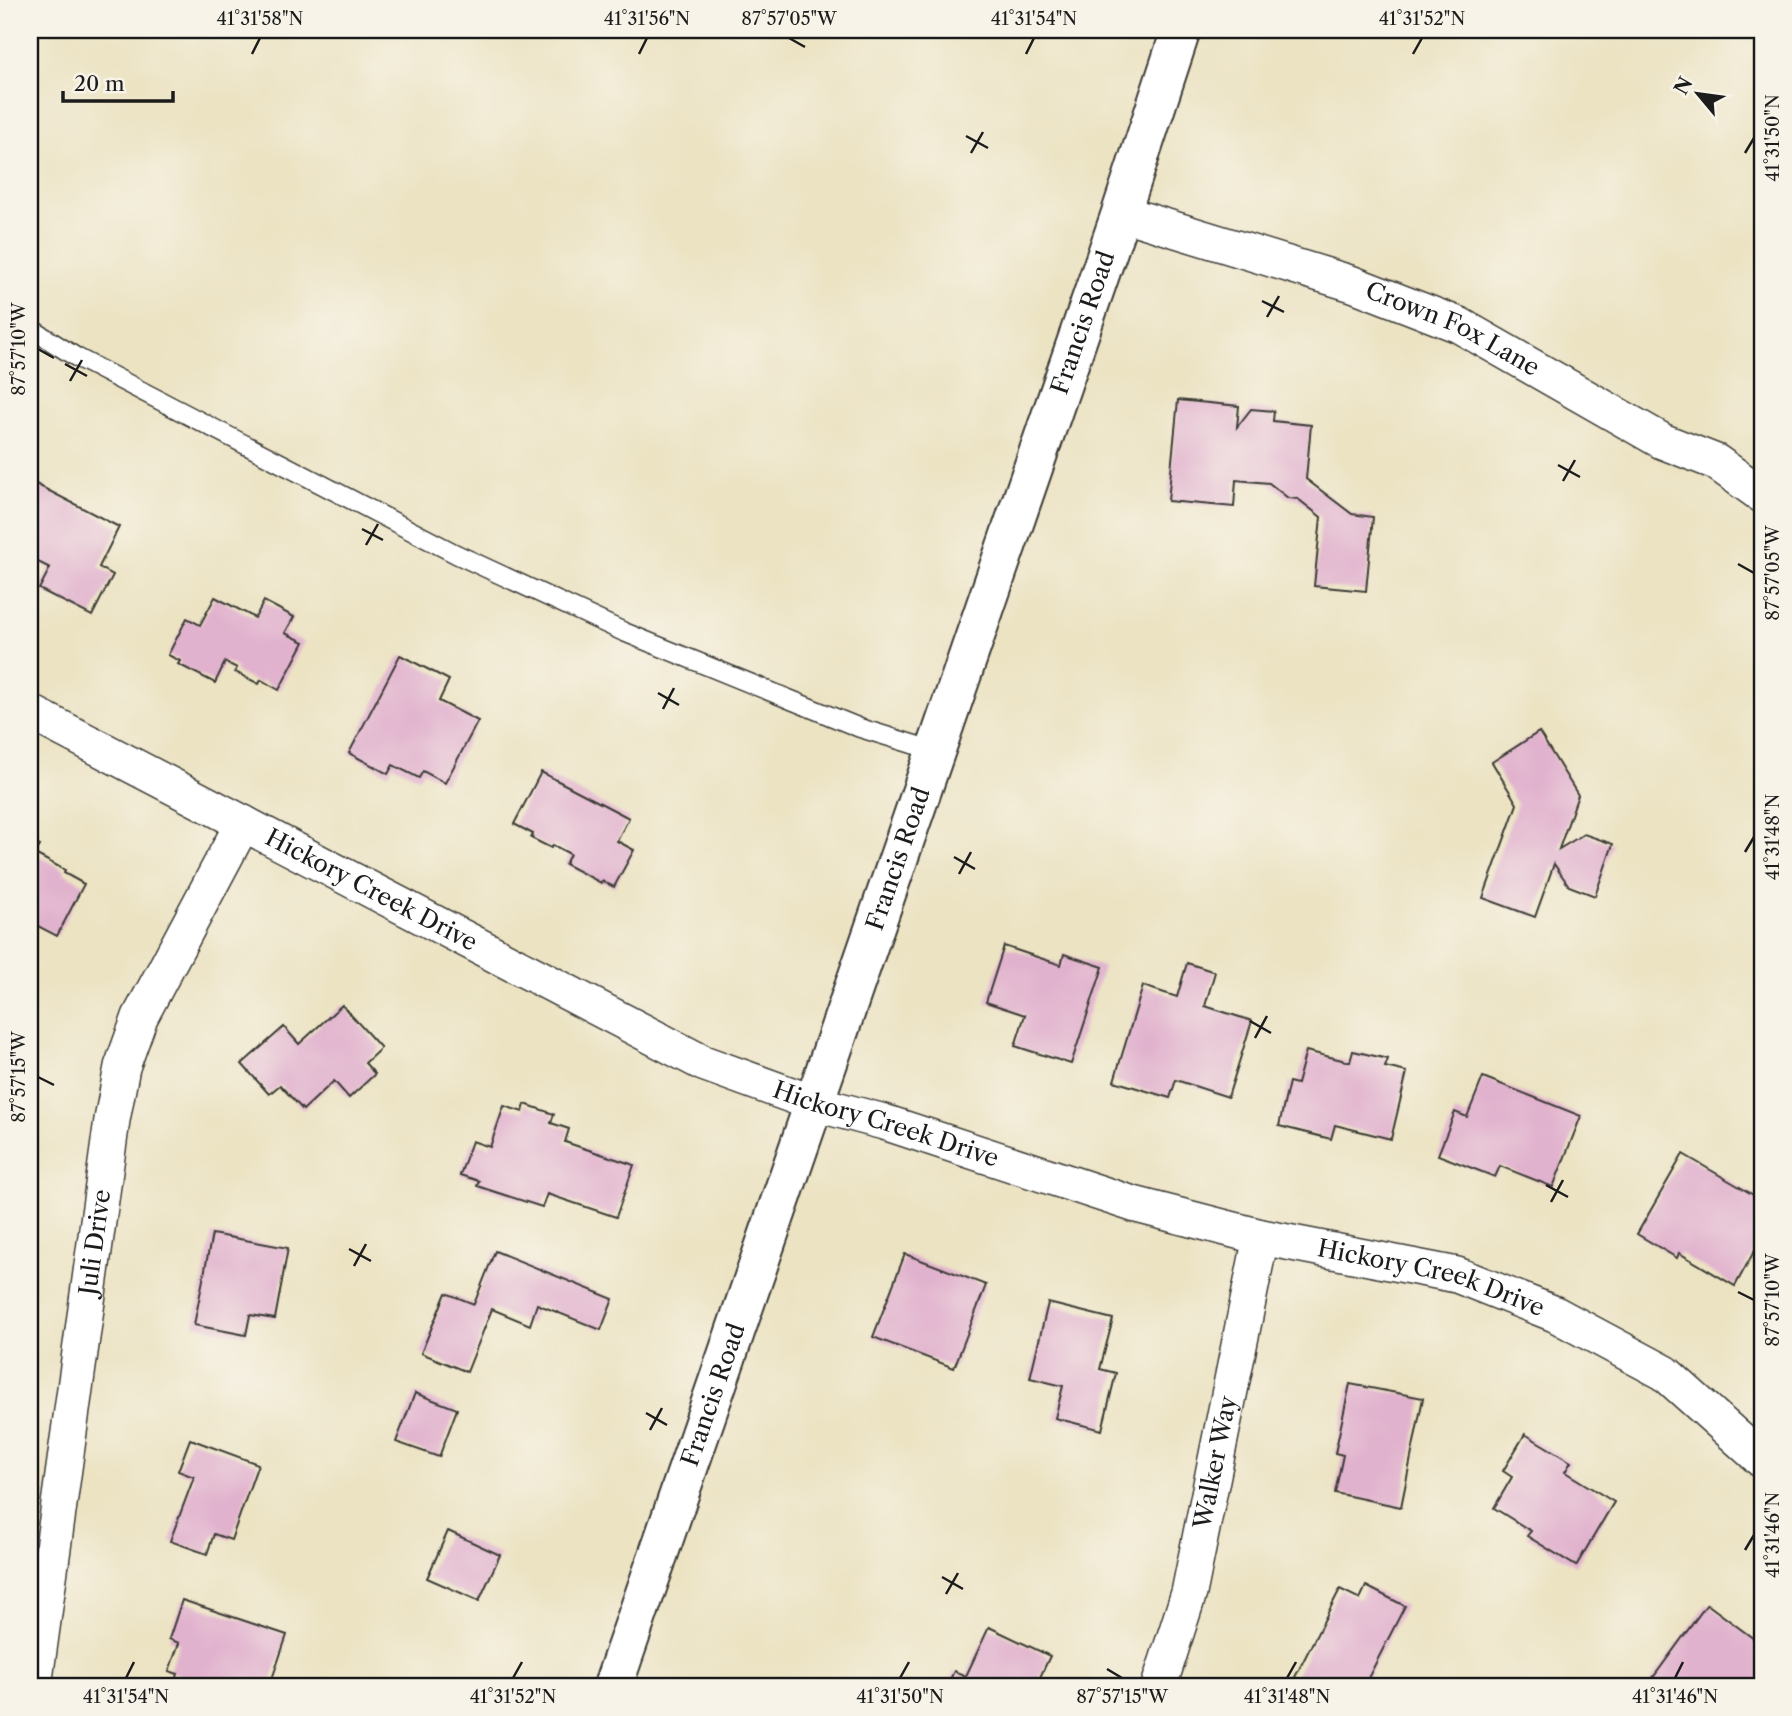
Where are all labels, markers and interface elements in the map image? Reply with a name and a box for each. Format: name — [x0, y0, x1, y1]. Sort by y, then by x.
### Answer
text: 41°31'58"N — [217, 8, 304, 30]
text: 41°31'56"N — [604, 8, 690, 30]
text: 87°57'05"W — [741, 8, 838, 30]
text: 41°31'54"N — [991, 8, 1077, 30]
text: 41°31'52"N — [1379, 8, 1465, 30]
scale bar — [63, 60, 173, 104]
north arrow — [1662, 60, 1732, 130]
text: 20 m — [74, 71, 125, 96]
text: N — [1670, 73, 1698, 99]
text: 41°31'50"N — [1762, 94, 1784, 182]
street label: Francis Road — [1045, 247, 1121, 398]
street label: Crown Fox Lane — [1362, 275, 1545, 382]
text: 87°57'10"W — [8, 301, 30, 396]
text: 87°57'05"W — [1762, 524, 1784, 621]
street label: Francis Road — [860, 783, 936, 934]
text: 41°31'48"N — [1762, 794, 1784, 880]
street label: Hickory Creek Drive — [261, 822, 482, 957]
text: 87°57'15"W — [8, 1030, 30, 1123]
street label: Hickory Creek Drive — [769, 1075, 1002, 1173]
street label: Juli Drive — [72, 1187, 116, 1301]
street label: Hickory Creek Drive — [1315, 1233, 1549, 1322]
text: 87°57'10"W — [1762, 1252, 1784, 1347]
street label: Francis Road — [675, 1319, 751, 1470]
street label: Walker Way — [1187, 1393, 1243, 1532]
text: 41°31'46"N — [1762, 1492, 1784, 1578]
text: 41°31'54"N — [83, 1686, 169, 1708]
text: 41°31'52"N — [470, 1686, 556, 1708]
text: 41°31'50"N — [856, 1686, 944, 1708]
text: 87°57'15"W — [1076, 1686, 1169, 1708]
text: 41°31'48"N — [1244, 1686, 1330, 1708]
text: 41°31'46"N — [1632, 1686, 1718, 1708]

